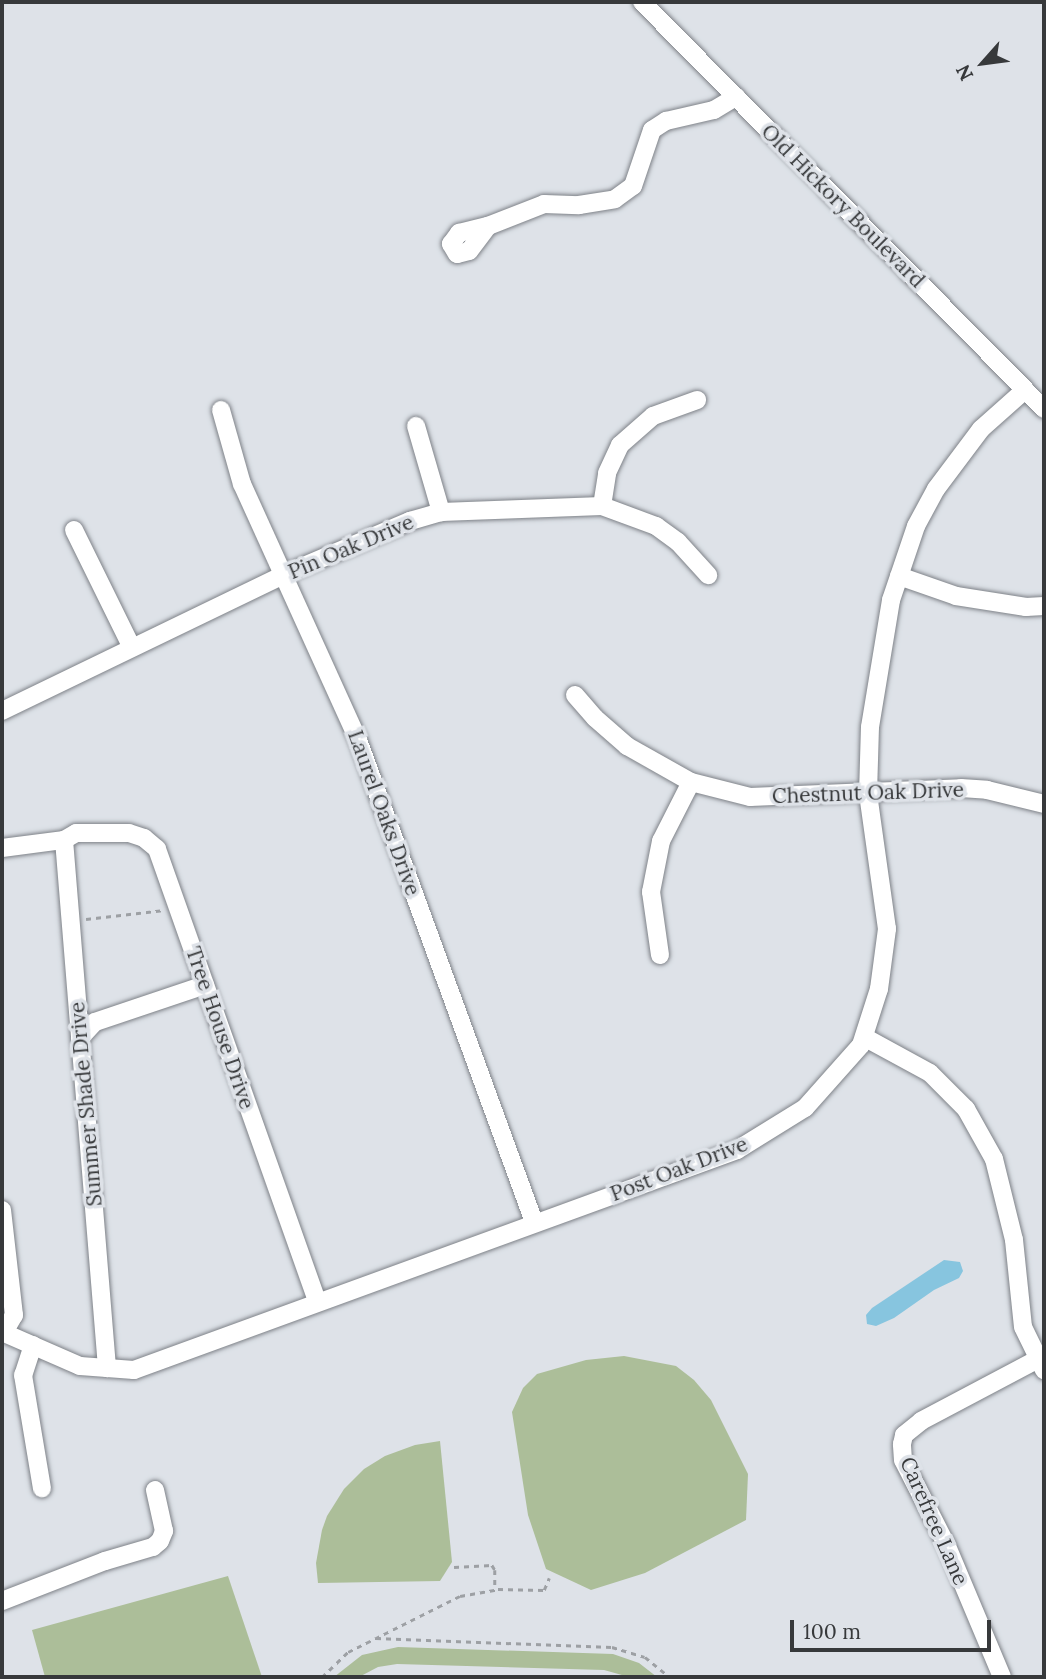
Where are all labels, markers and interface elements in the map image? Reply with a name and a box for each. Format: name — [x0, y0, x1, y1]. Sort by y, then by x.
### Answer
north arrow — [948, 28, 1018, 98]
text: N — [950, 61, 979, 85]
street label: Old Hickory Boulevard — [756, 119, 930, 293]
street label: Pin Oak Drive — [285, 509, 417, 585]
street label: Laurel Oaks Drive — [342, 727, 426, 899]
street label: Chestnut Oak Drive — [771, 777, 965, 809]
street label: Tree House Drive — [180, 943, 260, 1113]
street label: Summer Shade Drive — [65, 1001, 107, 1207]
street label: Post Oak Drive — [607, 1131, 751, 1207]
street label: Carefree Lane — [894, 1453, 974, 1589]
scale bar — [794, 1606, 995, 1650]
text: 100 m — [803, 1618, 861, 1645]

